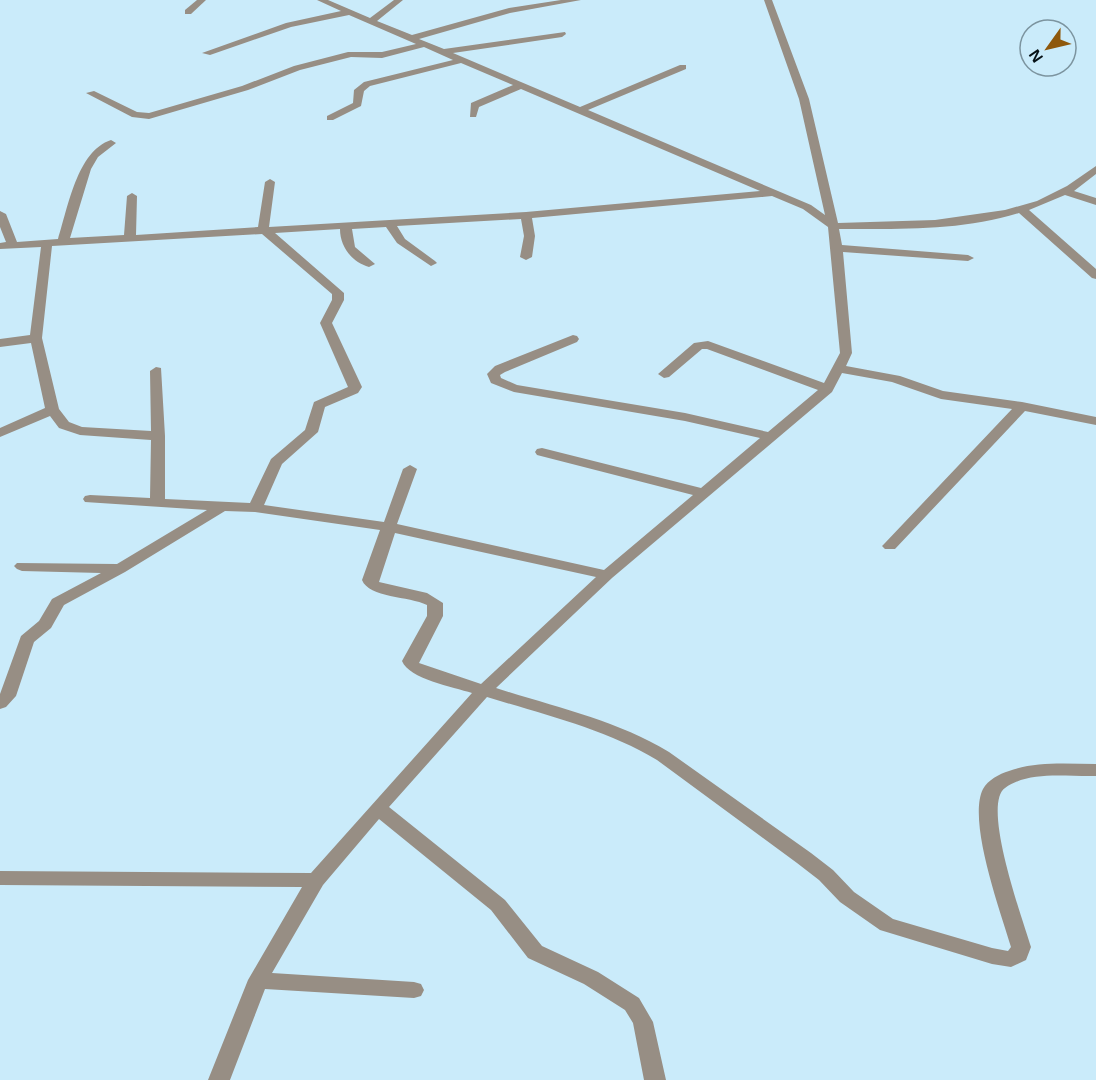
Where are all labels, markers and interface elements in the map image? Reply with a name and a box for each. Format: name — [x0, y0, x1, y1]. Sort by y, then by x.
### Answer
north arrow — [1018, 18, 1078, 78]
text: N — [1026, 47, 1046, 66]

